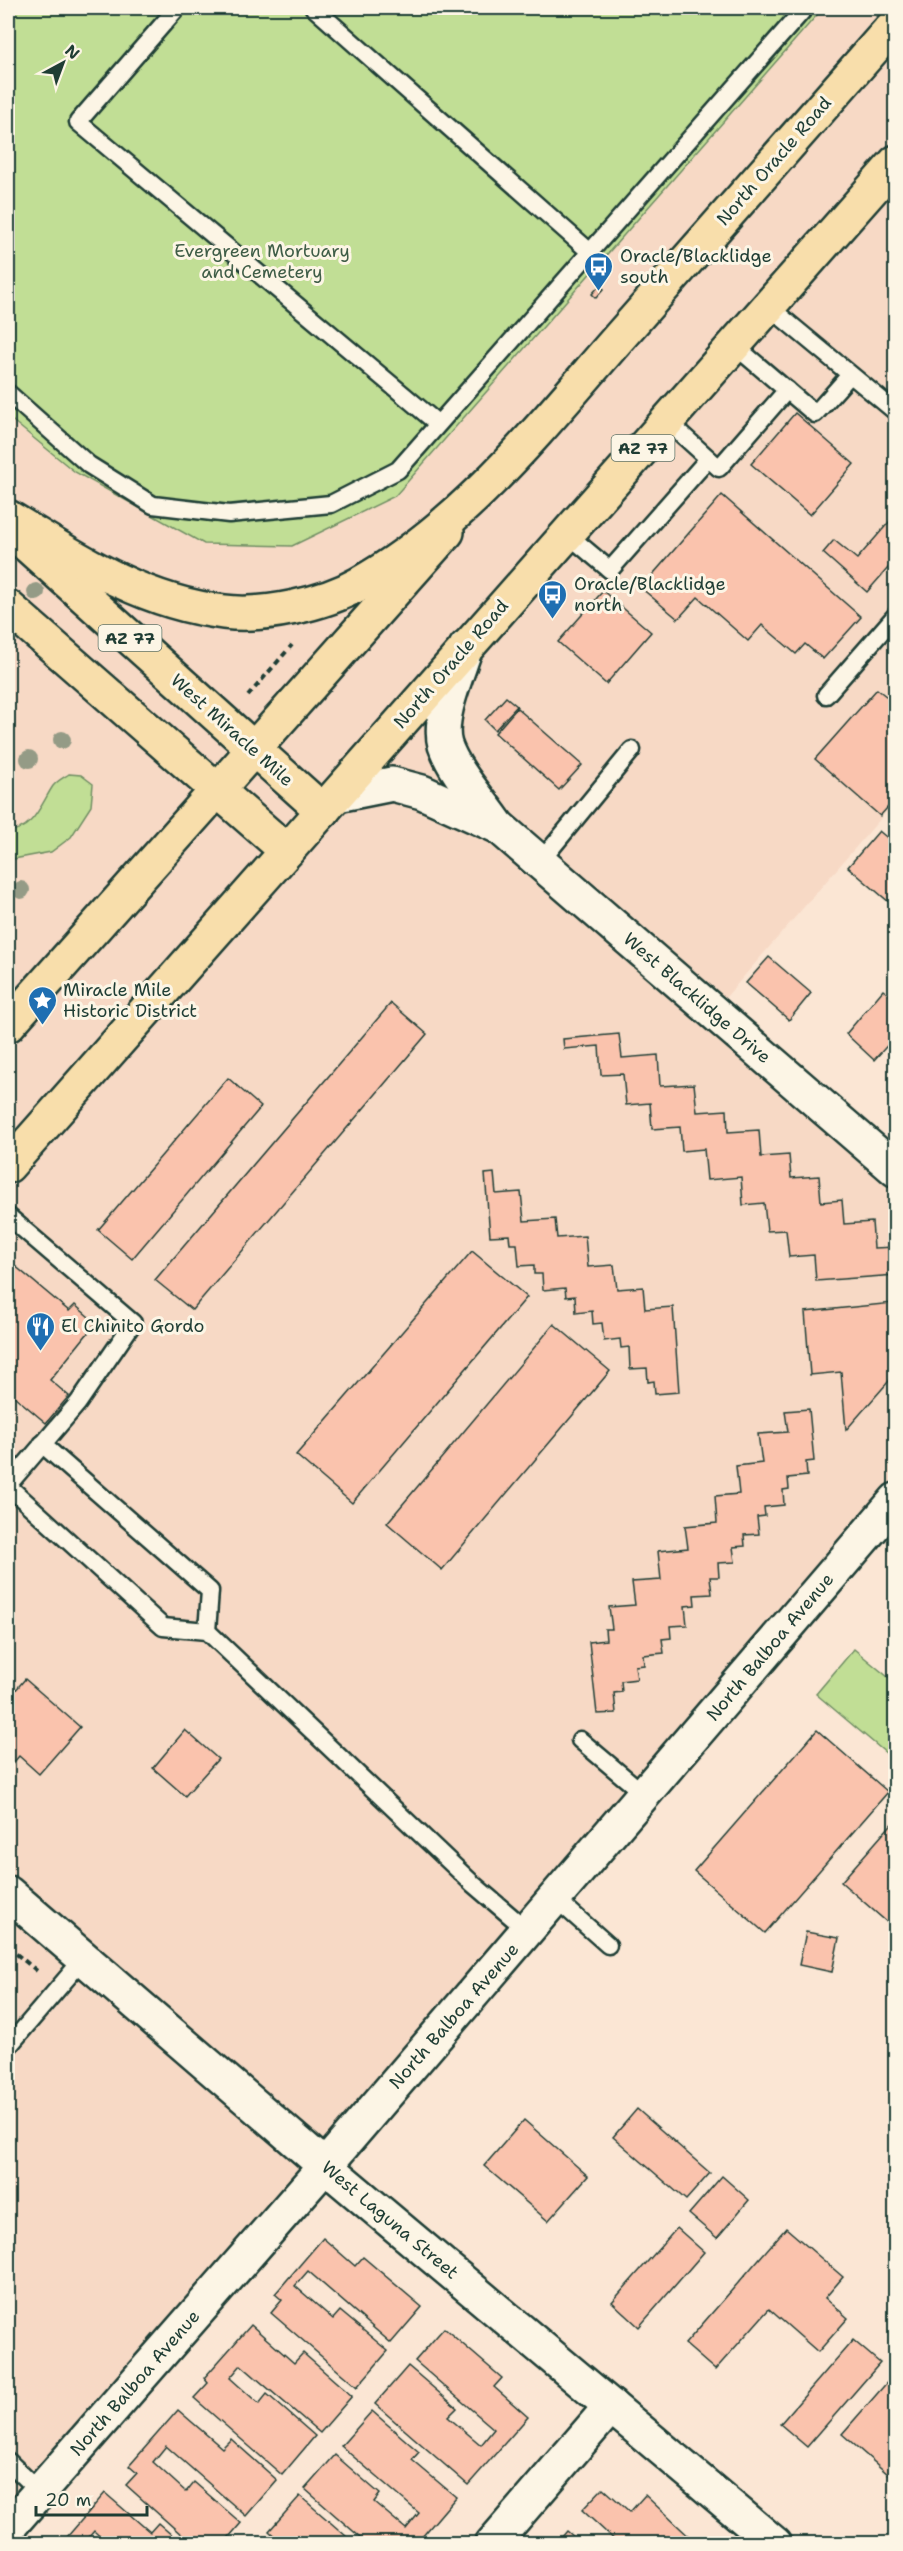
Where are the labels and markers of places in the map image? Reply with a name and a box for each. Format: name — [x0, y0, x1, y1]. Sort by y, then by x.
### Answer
place label: Oracle/Blacklidge south — [620, 244, 772, 289]
bus stop icon: Oracle/Blacklidge south — [583, 250, 615, 292]
place label: Oracle/Blacklidge north — [574, 572, 726, 617]
bus stop icon: Oracle/Blacklidge north — [537, 578, 569, 620]
place label: Miracle Mile Historic District — [63, 978, 197, 1023]
place icon: Miracle Mile Historic District — [26, 984, 58, 1026]
restaurant icon: El Chinito Gordo — [24, 1310, 56, 1352]
place label: El Chinito Gordo — [61, 1314, 204, 1338]

